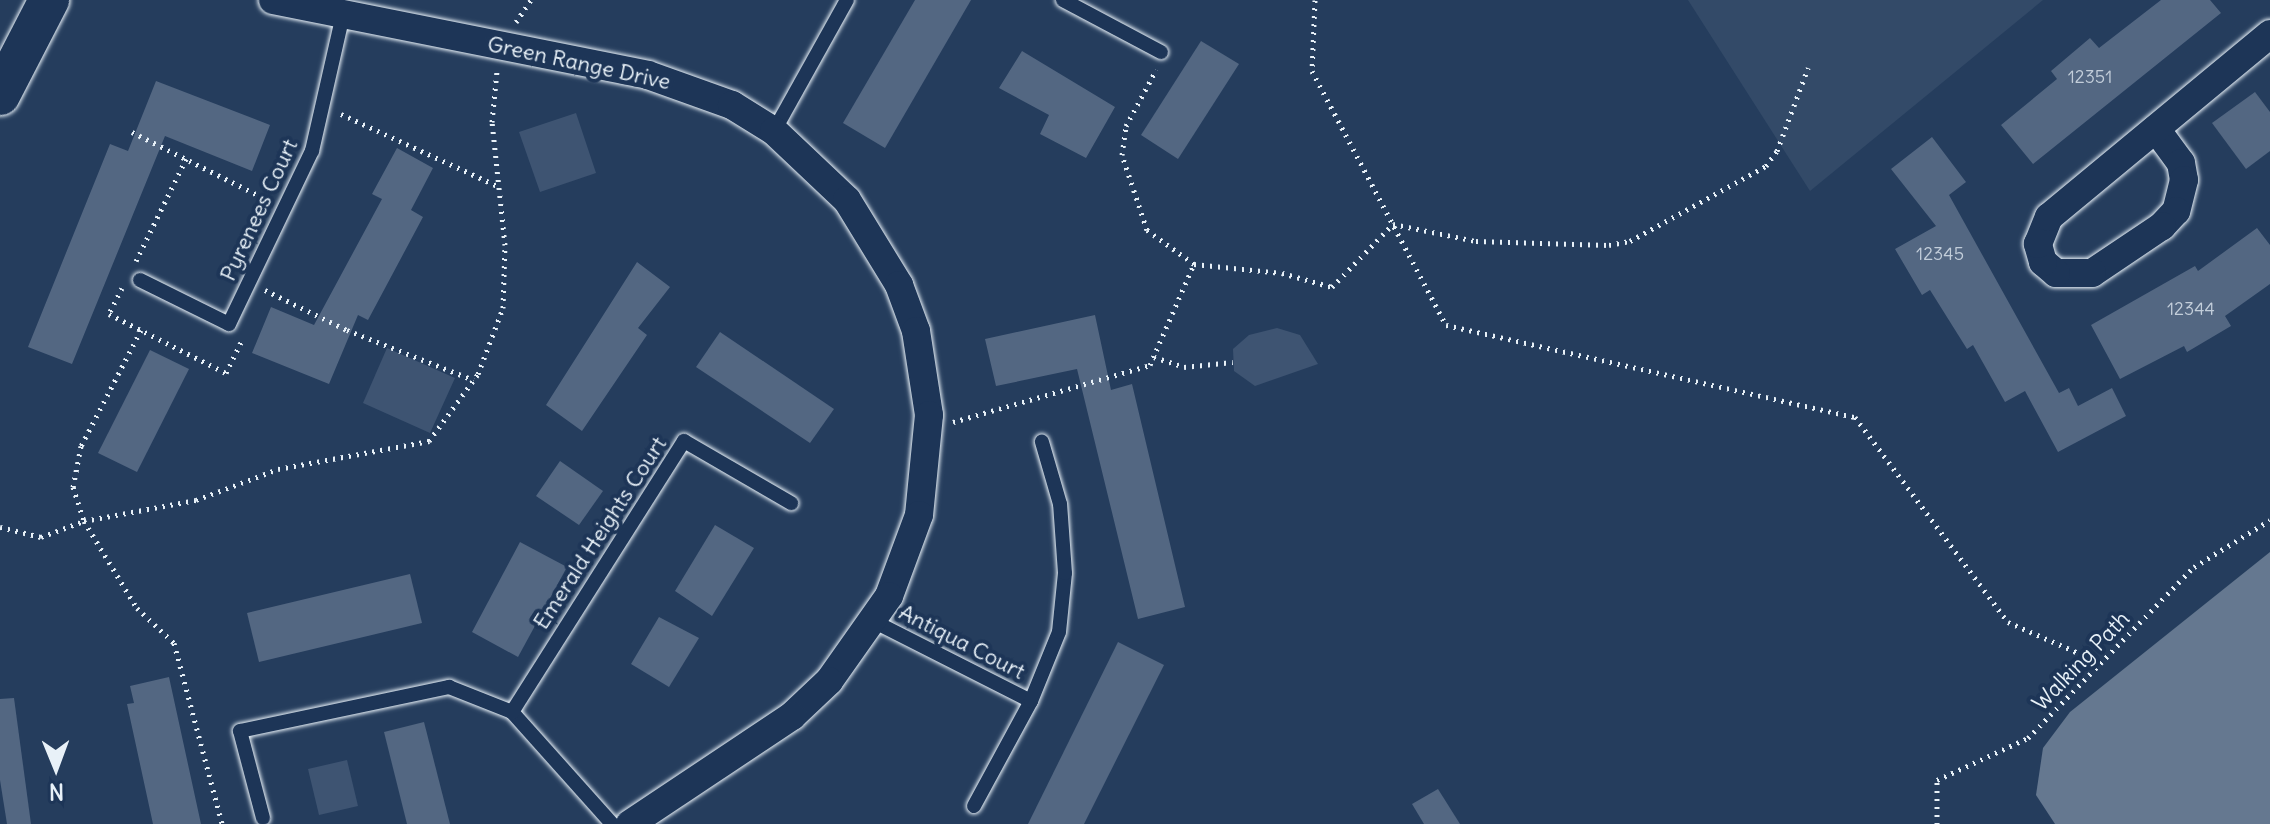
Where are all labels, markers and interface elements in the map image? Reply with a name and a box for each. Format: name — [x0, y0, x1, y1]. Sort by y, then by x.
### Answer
street label: Green Range Drive — [485, 31, 673, 95]
house number: 12351 — [2068, 66, 2112, 88]
street label: Pyrenees Court — [215, 135, 303, 285]
house number: 12345 — [1916, 243, 1964, 265]
house number: 12344 — [2167, 298, 2215, 320]
street label: Emerald Heights Court — [528, 432, 672, 634]
street label: Antiqua Court — [895, 599, 1029, 685]
street label: Walking Path — [2027, 606, 2135, 716]
north arrow — [16, 728, 96, 808]
text: N — [49, 778, 64, 806]

